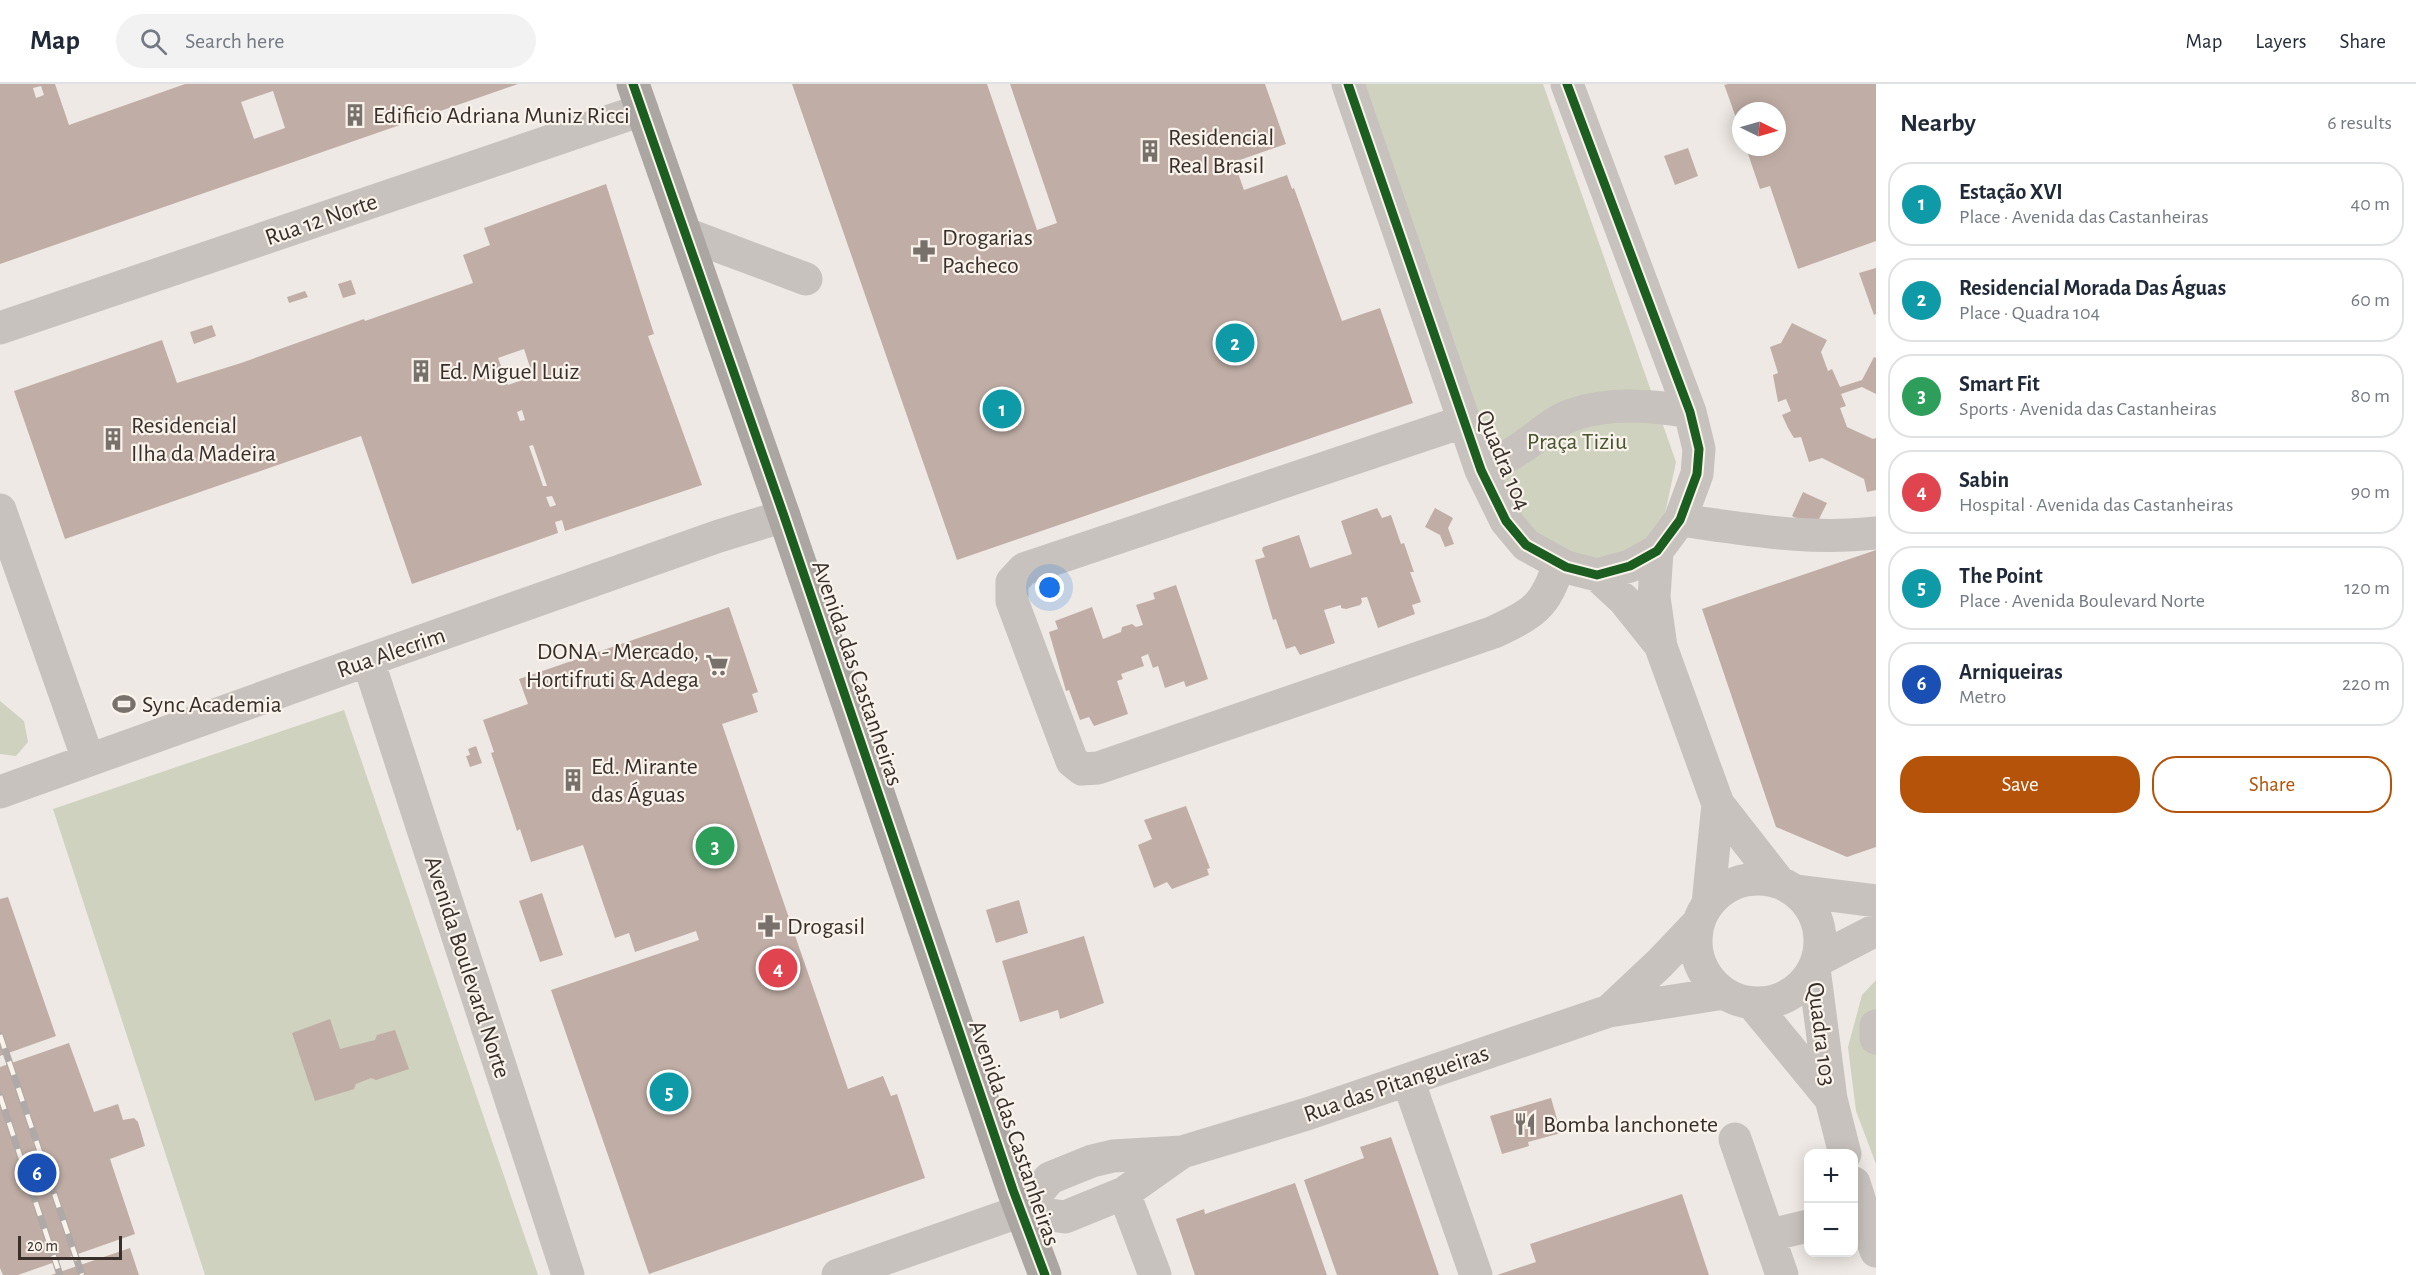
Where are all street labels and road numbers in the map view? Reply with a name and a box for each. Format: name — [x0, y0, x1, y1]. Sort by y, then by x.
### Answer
street label: Rua 12 Norte — [262, 190, 380, 250]
street label: Quadra 104 — [1471, 407, 1535, 514]
street label: Avenida das Castanheiras — [807, 558, 907, 789]
street label: Rua Alecrim — [334, 623, 449, 683]
street label: Avenida Boulevard Norte — [420, 853, 514, 1081]
street label: Quadra 103 — [1803, 981, 1839, 1087]
street label: Avenida das Castanheiras — [964, 1018, 1064, 1249]
street label: Rua das Pitangueiras — [1301, 1041, 1492, 1127]

